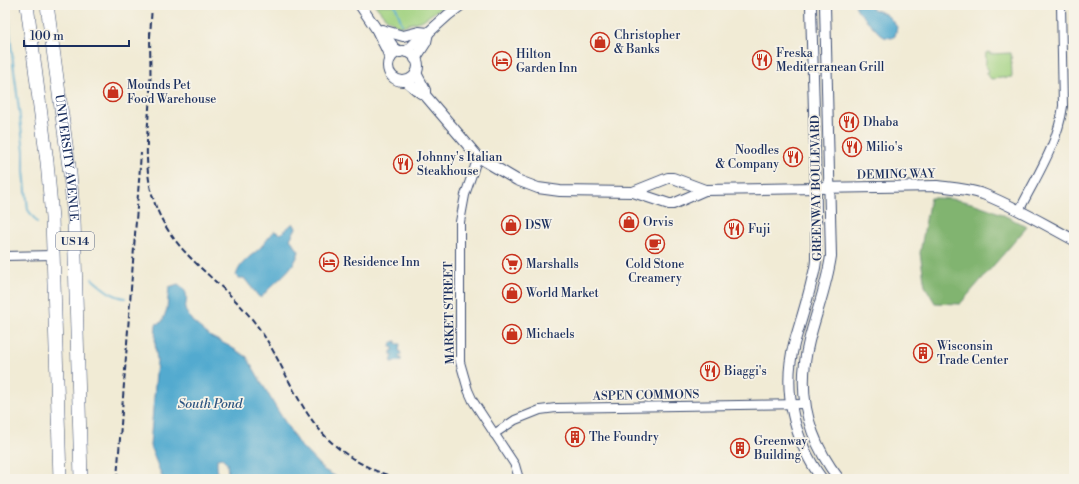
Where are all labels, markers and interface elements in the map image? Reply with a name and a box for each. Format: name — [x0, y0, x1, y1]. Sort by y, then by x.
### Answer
scale bar — [24, 22, 129, 48]
place label: Christopher & Banks — [614, 28, 680, 57]
text: 100 m — [30, 29, 64, 44]
shop icon: Christopher & Banks — [589, 31, 611, 53]
place label: Freska Mediterranean Grill — [776, 46, 885, 75]
place label: Hilton Garden Inn — [516, 47, 577, 76]
restaurant icon: Freska Mediterranean Grill — [751, 49, 773, 71]
hotel icon: Hilton Garden Inn — [491, 50, 513, 72]
place label: Mounds Pet Food Warehouse — [127, 78, 216, 107]
shop icon: Mounds Pet Food Warehouse — [102, 81, 124, 103]
street label: UNIVERSITY AVENUE — [51, 93, 81, 222]
restaurant icon: Dhaba — [838, 111, 860, 133]
street label: GREENWAY BOULEVARD — [808, 115, 825, 261]
place label: Dhaba — [863, 115, 899, 130]
restaurant icon: Milio's — [841, 136, 863, 158]
place label: Milio's — [866, 140, 903, 155]
place label: Noodles & Company — [716, 143, 779, 172]
restaurant icon: Noodles & Company — [782, 146, 804, 168]
place label: Johnny's Italian Steakhouse — [416, 150, 502, 179]
restaurant icon: Johnny's Italian Steakhouse — [392, 153, 414, 175]
street label: DEMING WAY — [857, 166, 936, 183]
shop icon: Orvis — [618, 211, 640, 233]
shop icon: DSW — [500, 214, 522, 236]
place label: Orvis — [643, 215, 673, 230]
place label: DSW — [525, 218, 553, 233]
restaurant icon: Fuji — [723, 218, 745, 240]
place label: Fuji — [748, 222, 771, 237]
road number: US 14 — [56, 232, 94, 250]
cafe icon: Cold Stone Creamery — [644, 233, 666, 255]
hotel icon: Residence Inn — [318, 251, 340, 273]
supermarket icon: Marshalls — [501, 253, 523, 275]
place label: Residence Inn — [343, 255, 420, 270]
place label: Marshalls — [526, 257, 579, 272]
place label: Cold Stone Creamery — [626, 257, 684, 286]
street label: MARKET STREET — [441, 261, 458, 365]
shop icon: World Market — [501, 282, 523, 304]
place label: World Market — [525, 286, 600, 301]
shop icon: Michaels — [501, 323, 523, 345]
place label: Michaels — [526, 327, 575, 342]
place label: Wisconsin Trade Center — [936, 339, 1008, 368]
building icon: Wisconsin Trade Center — [912, 342, 934, 364]
restaurant icon: Biaggi's — [699, 360, 721, 382]
place label: Biaggi's — [723, 364, 767, 379]
street label: ASPEN COMMONS — [591, 387, 700, 404]
water label: South Pond — [178, 396, 243, 412]
building icon: The Foundry — [564, 426, 586, 448]
place label: The Foundry — [589, 430, 659, 445]
place label: Greenway Building — [753, 434, 808, 463]
building icon: Greenway Building — [729, 437, 751, 459]

